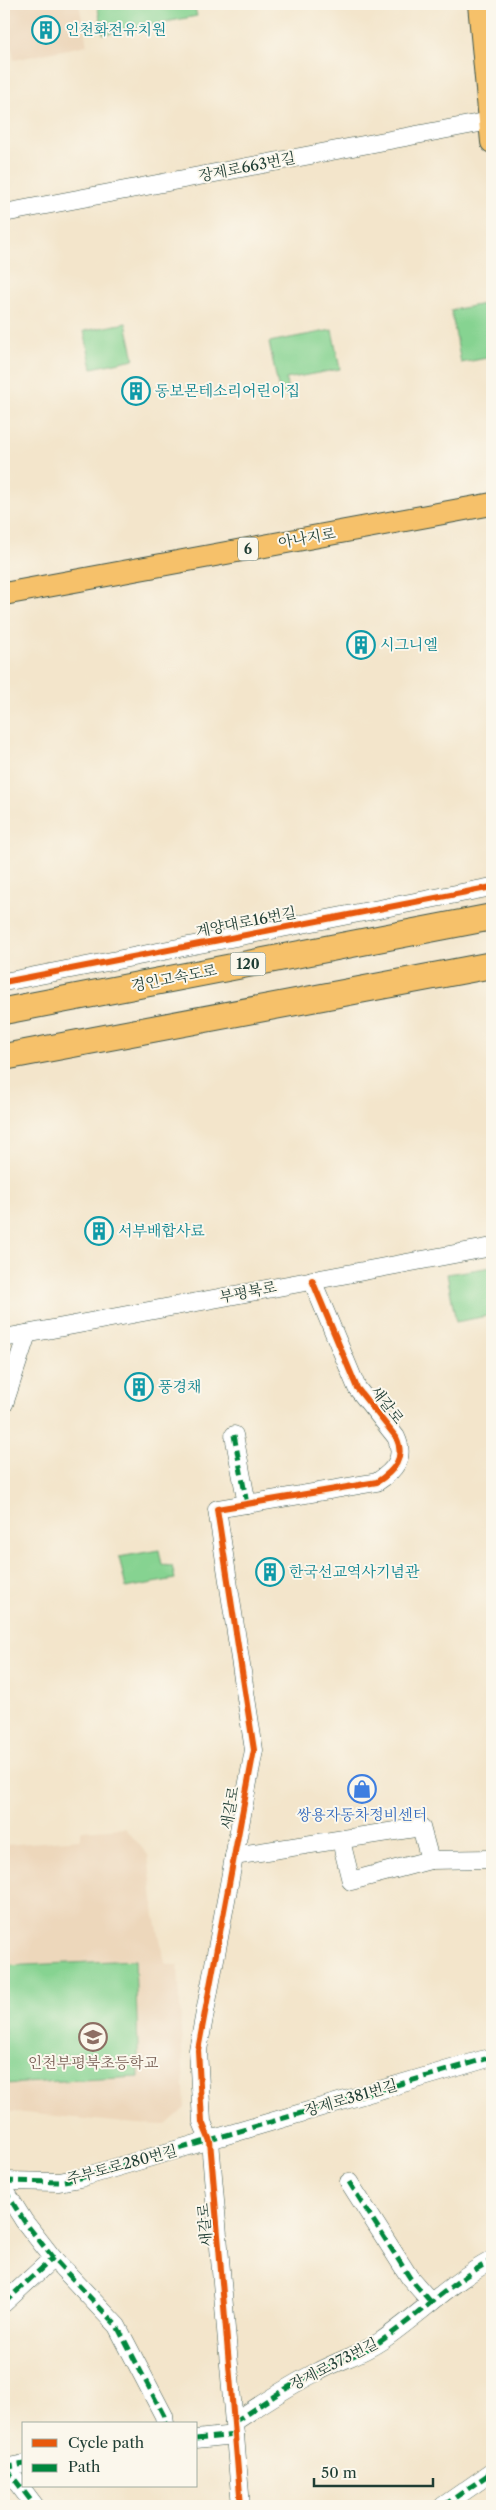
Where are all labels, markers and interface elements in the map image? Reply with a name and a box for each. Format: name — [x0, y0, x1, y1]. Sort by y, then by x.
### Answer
building icon: 인천화전유치원 — [31, 15, 61, 45]
place label: 인천화전유치원 — [65, 20, 166, 39]
street label: 장제로663번길 — [197, 148, 297, 185]
building icon: 동보몬테소리어린이집 — [121, 376, 151, 406]
place label: 동보몬테소리어린이집 — [155, 381, 300, 400]
street label: 아나지로 — [277, 523, 338, 552]
road number: 6 — [238, 538, 258, 560]
building icon: 시그니엘 — [346, 630, 376, 660]
place label: 시그니엘 — [380, 635, 438, 654]
street label: 계양대로16번길 — [194, 902, 298, 941]
road number: 120 — [230, 952, 266, 976]
street label: 경인고속도로 — [129, 960, 219, 995]
building icon: 서부배합사료 — [84, 1216, 114, 1246]
place label: 서부배합사료 — [118, 1221, 205, 1240]
street label: 부평북로 — [218, 1277, 279, 1306]
building icon: 풍경채 — [124, 1372, 154, 1402]
place label: 풍경채 — [158, 1377, 201, 1396]
street label: 새갈로 — [367, 1382, 409, 1428]
building icon: 한국선교역사기념관 — [255, 1557, 285, 1587]
place label: 한국선교역사기념관 — [289, 1562, 420, 1581]
shop icon: 쌍용자동차정비센터 — [347, 1774, 377, 1804]
street label: 새갈로 — [216, 1784, 243, 1831]
place label: 쌍용자동차정비센터 — [297, 1805, 427, 1824]
school or university icon: 인천부평북초등학교 — [78, 2022, 108, 2052]
place label: 인천부평북초등학교 — [28, 2053, 159, 2072]
street label: 장제로381번길 — [302, 2075, 400, 2120]
street label: 주부토로280번길 — [64, 2141, 179, 2188]
street label: 새갈로 — [193, 2202, 216, 2248]
street label: 장제로373번길 — [287, 2333, 381, 2394]
legend — [22, 2422, 198, 2488]
text: Cycle path — [68, 2433, 145, 2452]
scale bar — [314, 2455, 432, 2487]
text: Path — [68, 2457, 101, 2476]
text: 50 m — [321, 2463, 357, 2482]

